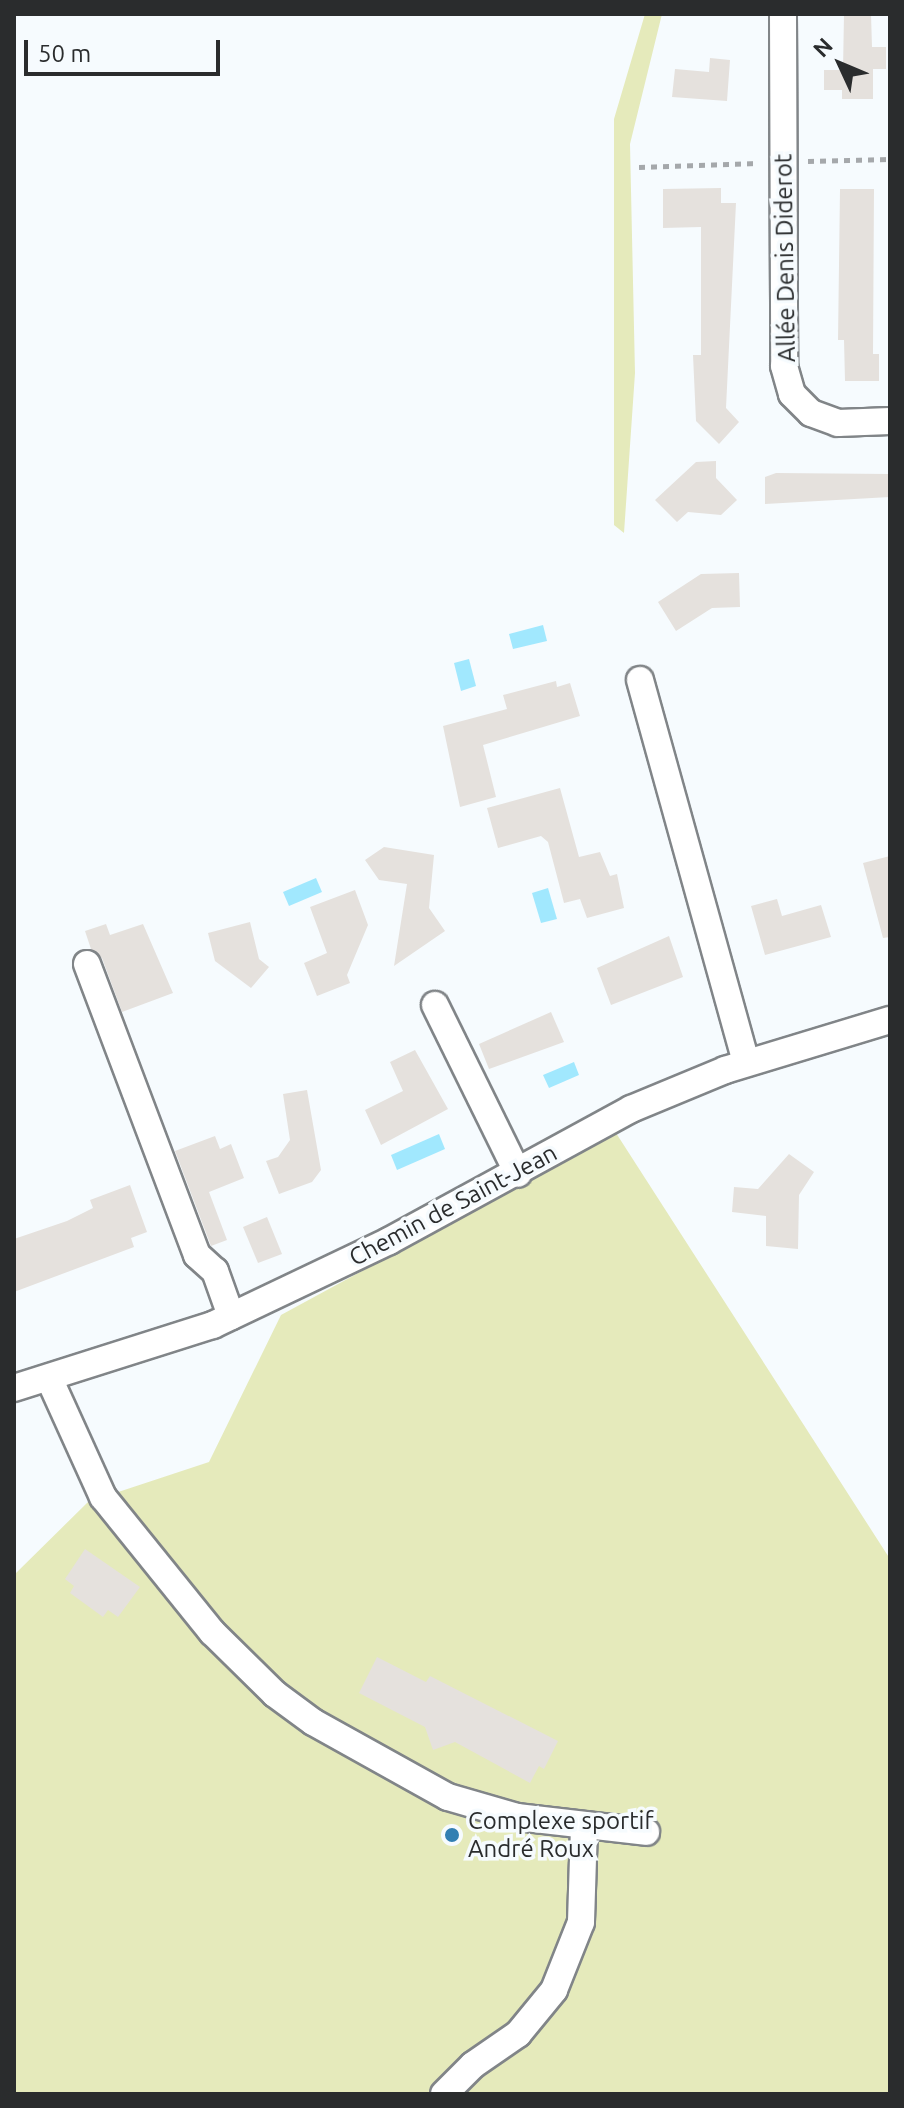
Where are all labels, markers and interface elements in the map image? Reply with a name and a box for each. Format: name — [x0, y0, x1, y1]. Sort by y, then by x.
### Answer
scale bar — [28, 24, 224, 74]
north arrow — [800, 24, 880, 104]
text: N — [808, 32, 837, 62]
text: 50 m — [38, 40, 91, 67]
street label: Allée Denis Diderot — [769, 154, 801, 362]
street label: Chemin de Saint-Jean — [344, 1138, 562, 1272]
place label: Complexe sportif André Roux — [468, 1807, 654, 1863]
marker: Complexe sportif André Roux — [443, 1826, 461, 1844]

